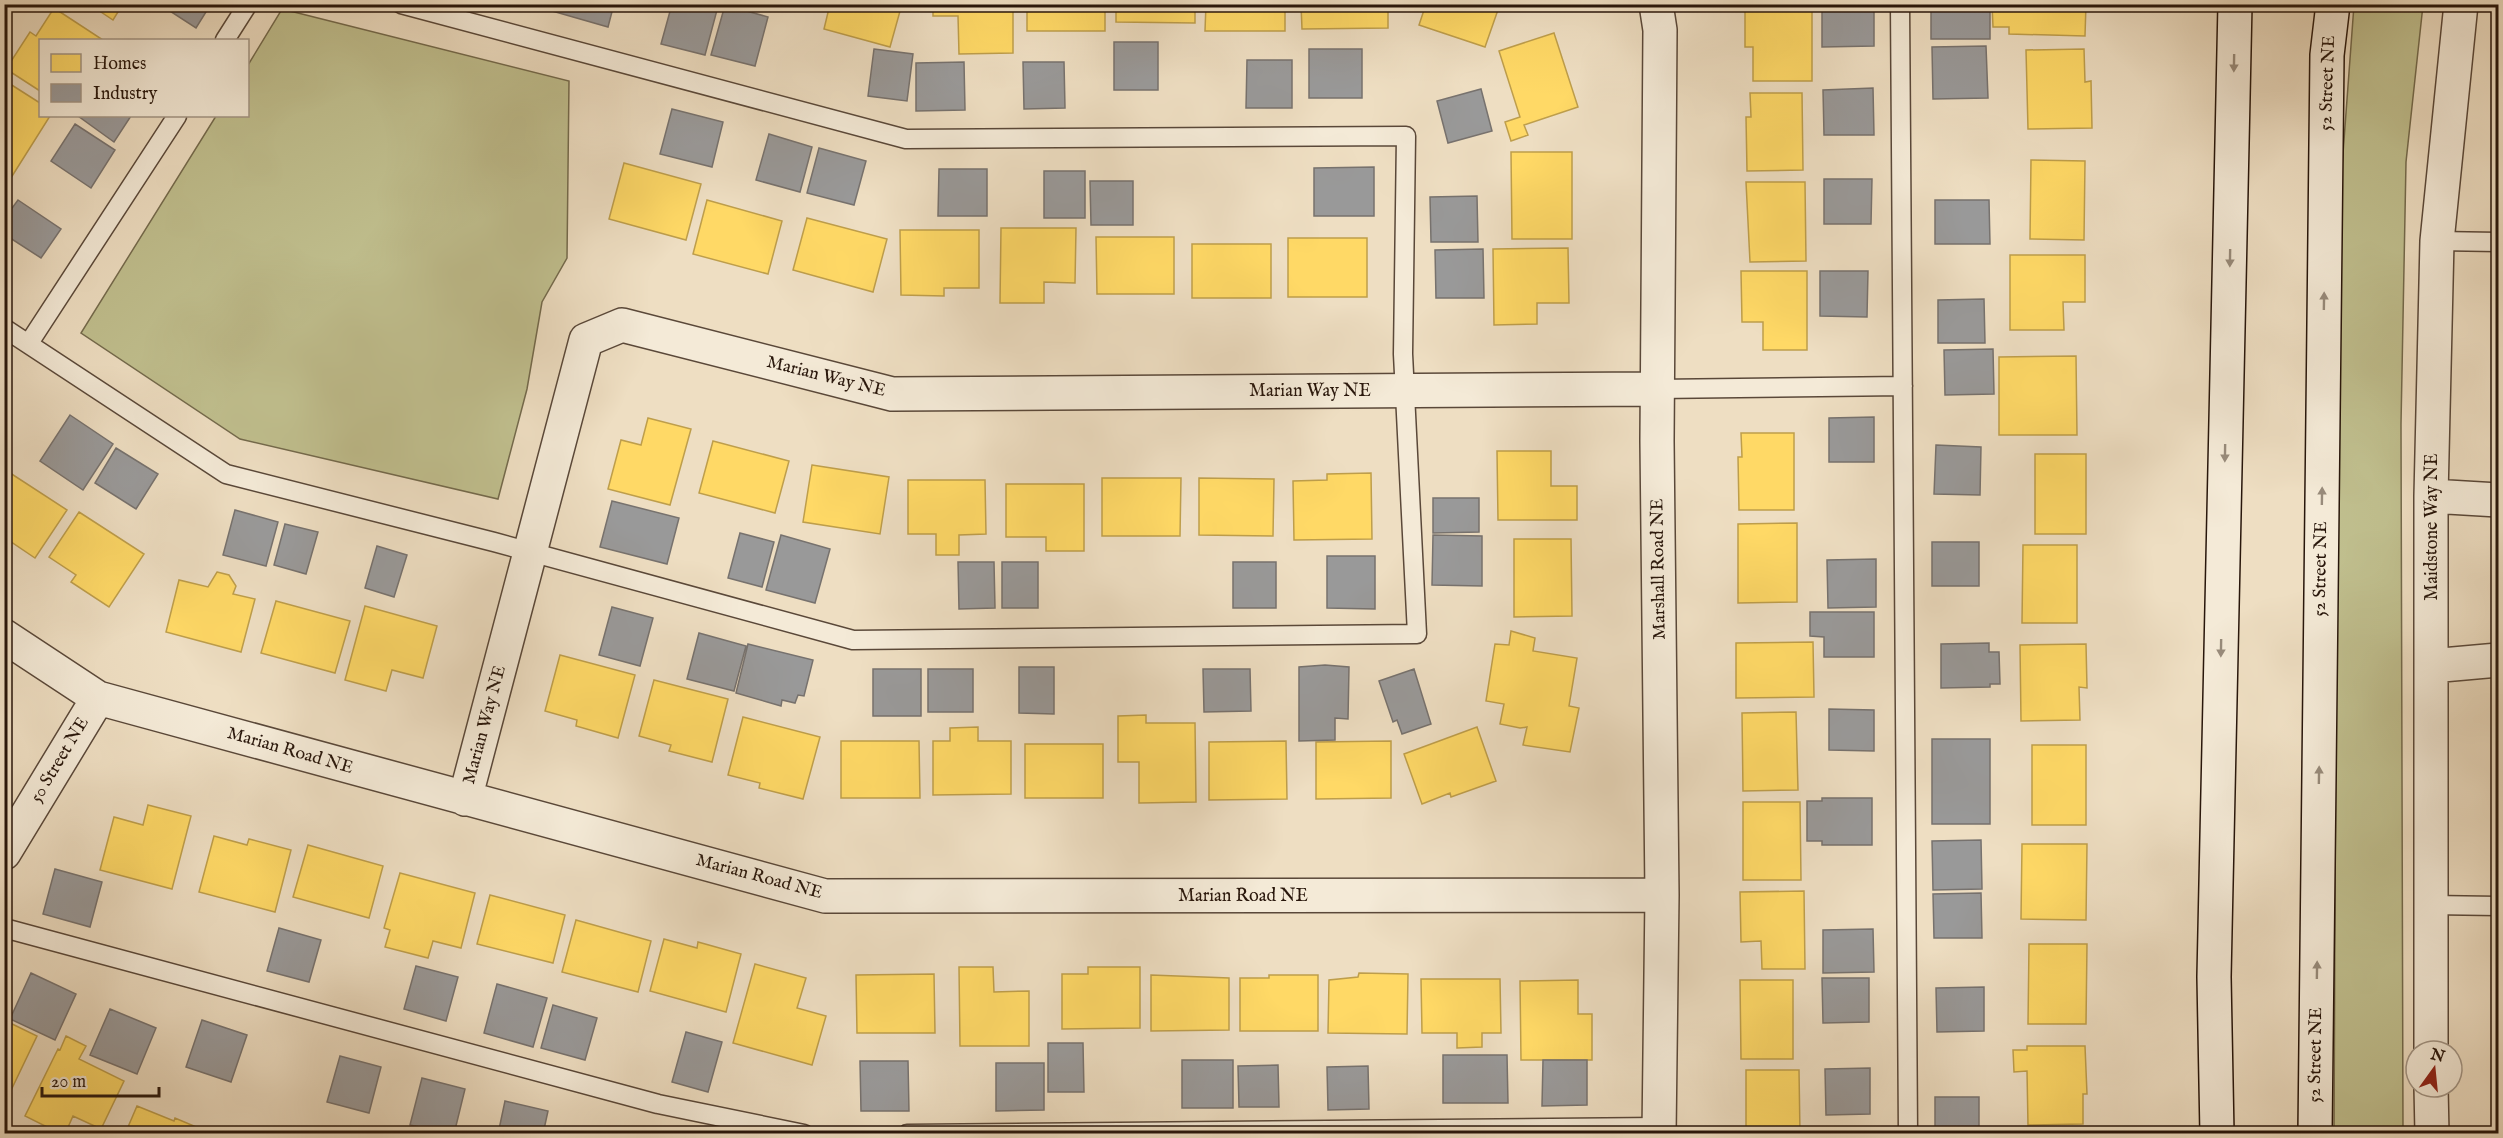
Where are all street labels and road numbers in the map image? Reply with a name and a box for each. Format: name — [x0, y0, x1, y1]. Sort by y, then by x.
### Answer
street label: 52 Street NE — [2315, 35, 2341, 131]
street label: Marian Way NE — [764, 351, 888, 403]
street label: Marian Way NE — [1249, 380, 1371, 403]
street label: Maidstone Way NE — [2421, 453, 2444, 601]
street label: Marshall Road NE — [1646, 498, 1672, 640]
street label: 52 Street NE — [2309, 521, 2333, 617]
street label: Marian Way NE — [458, 663, 512, 787]
street label: 50 Street NE — [25, 713, 95, 807]
street label: Marian Road NE — [224, 722, 356, 780]
street label: Marian Road NE — [693, 849, 825, 905]
street label: Marian Road NE — [1178, 885, 1308, 908]
street label: 52 Street NE — [2304, 1007, 2328, 1103]

